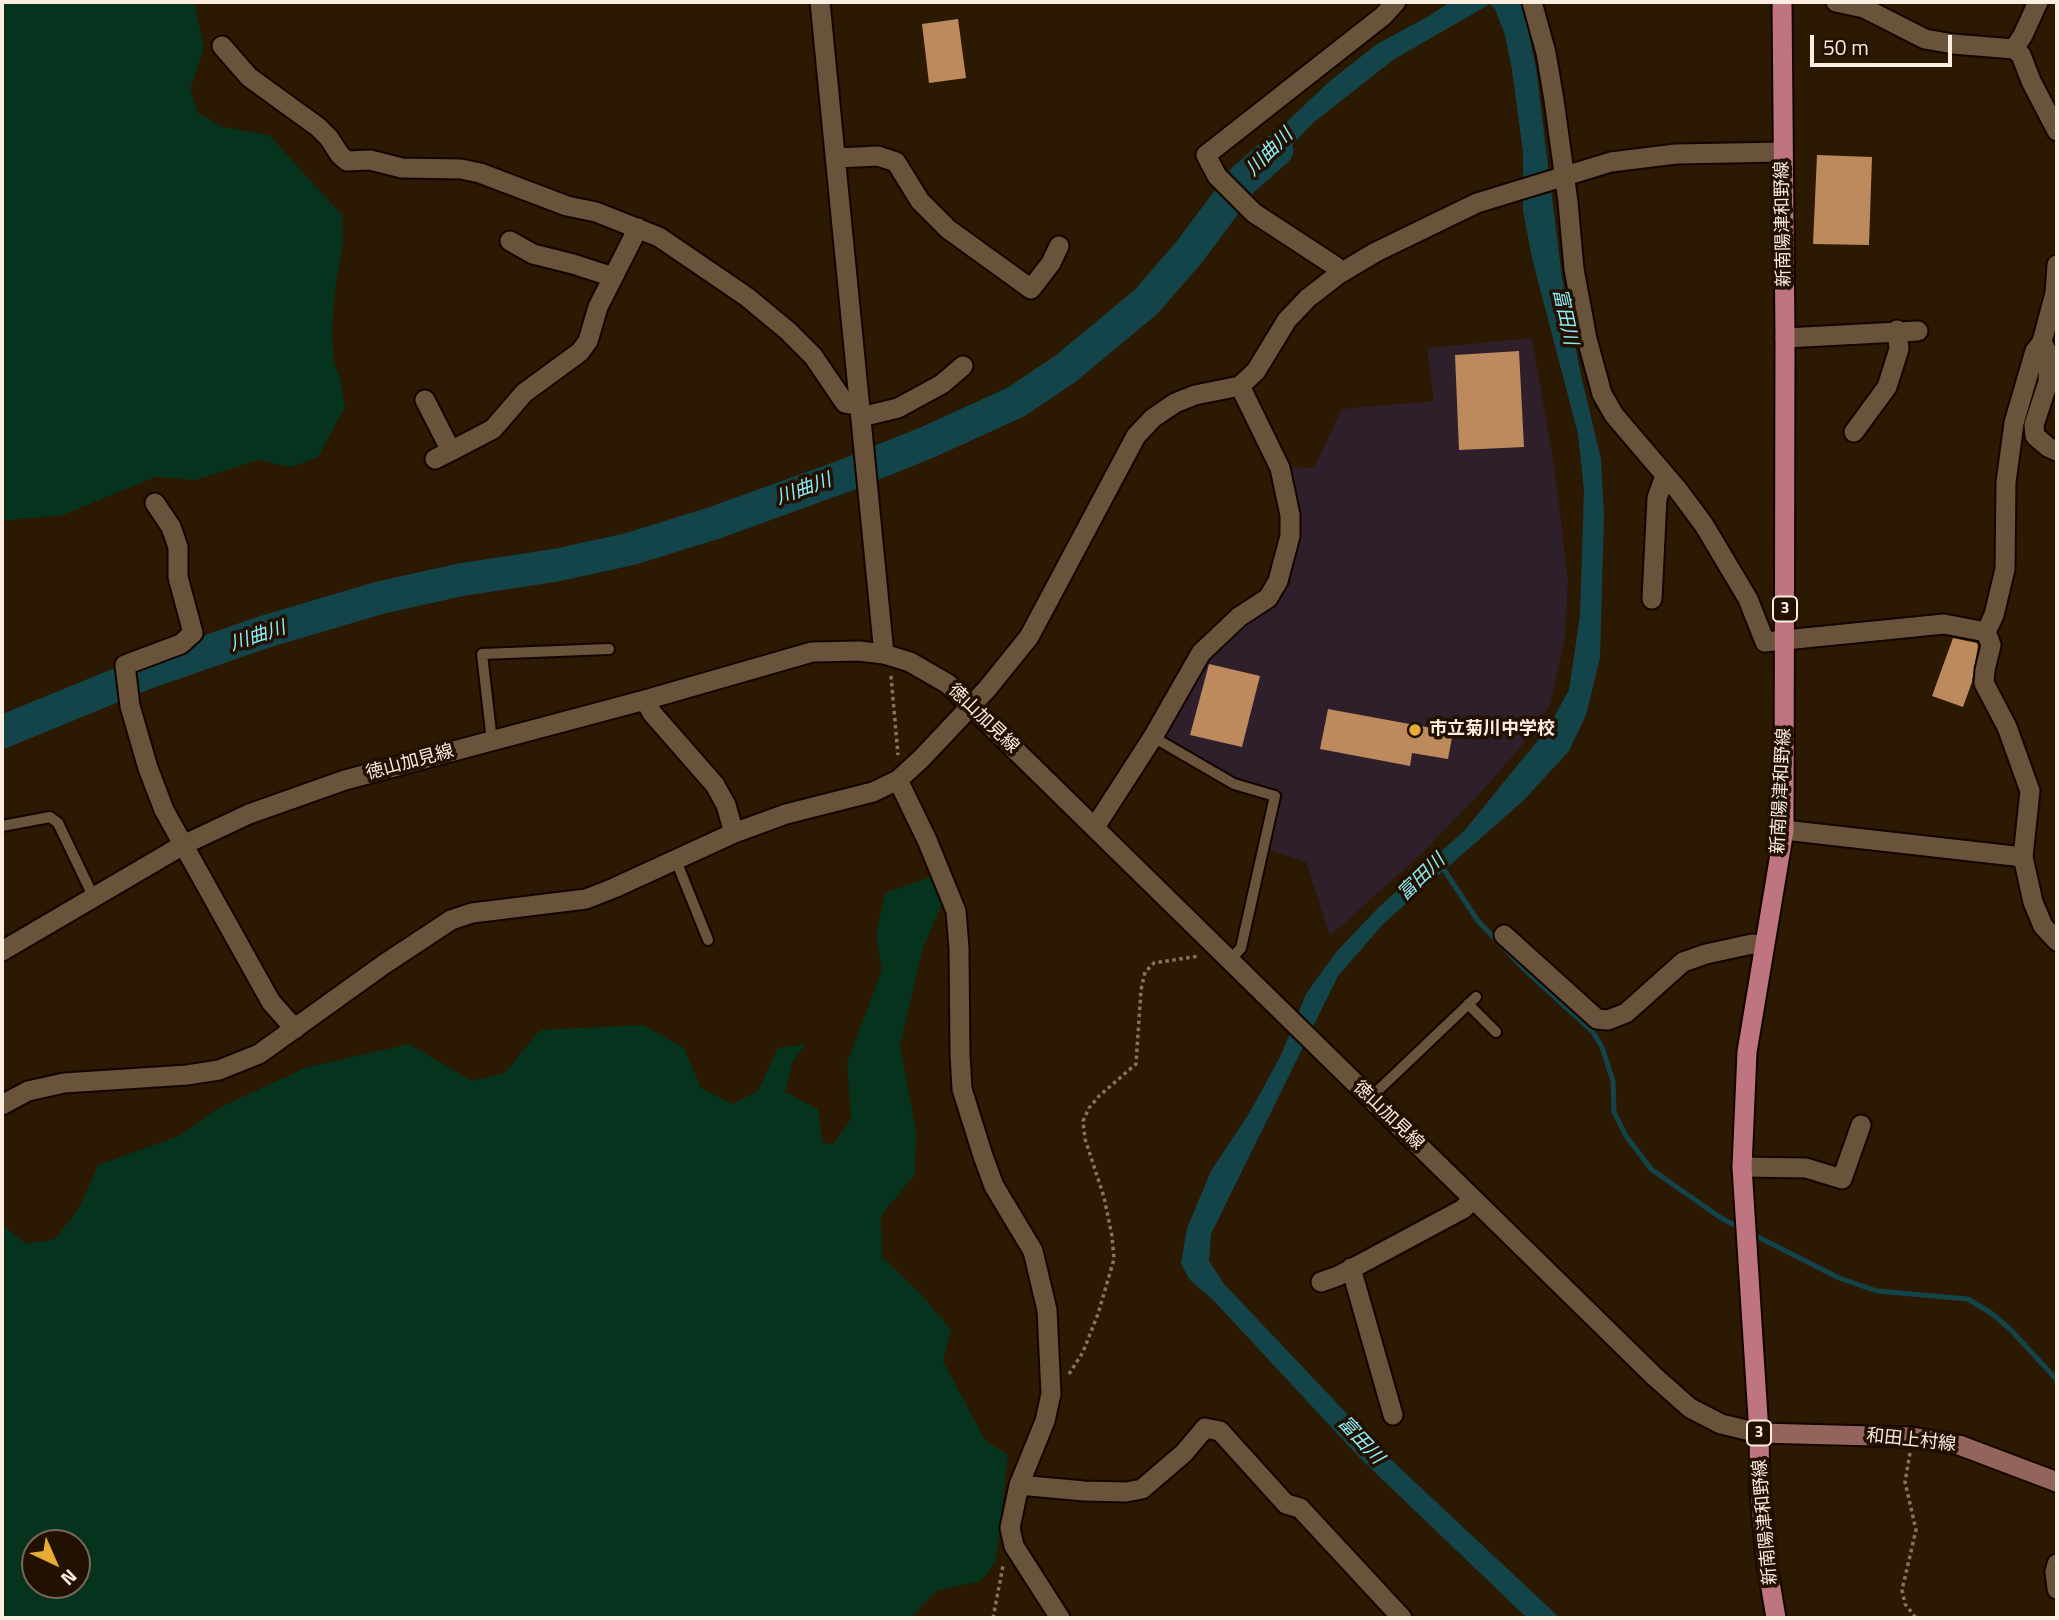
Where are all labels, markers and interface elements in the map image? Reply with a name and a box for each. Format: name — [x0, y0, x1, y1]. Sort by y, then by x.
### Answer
scale bar — [1814, 21, 1956, 65]
text: 50 m — [1823, 31, 1869, 63]
water label: 川曲川 — [1242, 125, 1298, 181]
street label: 新南陽津和野線 — [1772, 161, 1796, 287]
water label: 富田川 — [1547, 287, 1581, 347]
water label: 川曲川 — [773, 470, 835, 510]
road number: 3 — [1773, 596, 1797, 622]
water label: 川曲川 — [227, 617, 289, 657]
street label: 徳山加見線 — [943, 680, 1023, 758]
place label: 市立菊川中学校 — [1429, 719, 1555, 741]
marker: 市立菊川中学校 — [1407, 722, 1423, 738]
street label: 新南陽津和野線 — [1768, 728, 1796, 854]
street label: 徳山加見線 — [364, 741, 456, 785]
water label: 富田川 — [1394, 850, 1450, 906]
street label: 徳山加見線 — [1348, 1077, 1428, 1155]
water label: 富田川 — [1332, 1412, 1388, 1470]
road number: 3 — [1747, 1420, 1771, 1446]
street label: 和田上村線 — [1865, 1426, 1957, 1456]
street label: 新南陽津和野線 — [1750, 1458, 1782, 1586]
north arrow — [21, 1529, 91, 1599]
text: N — [55, 1563, 84, 1593]

